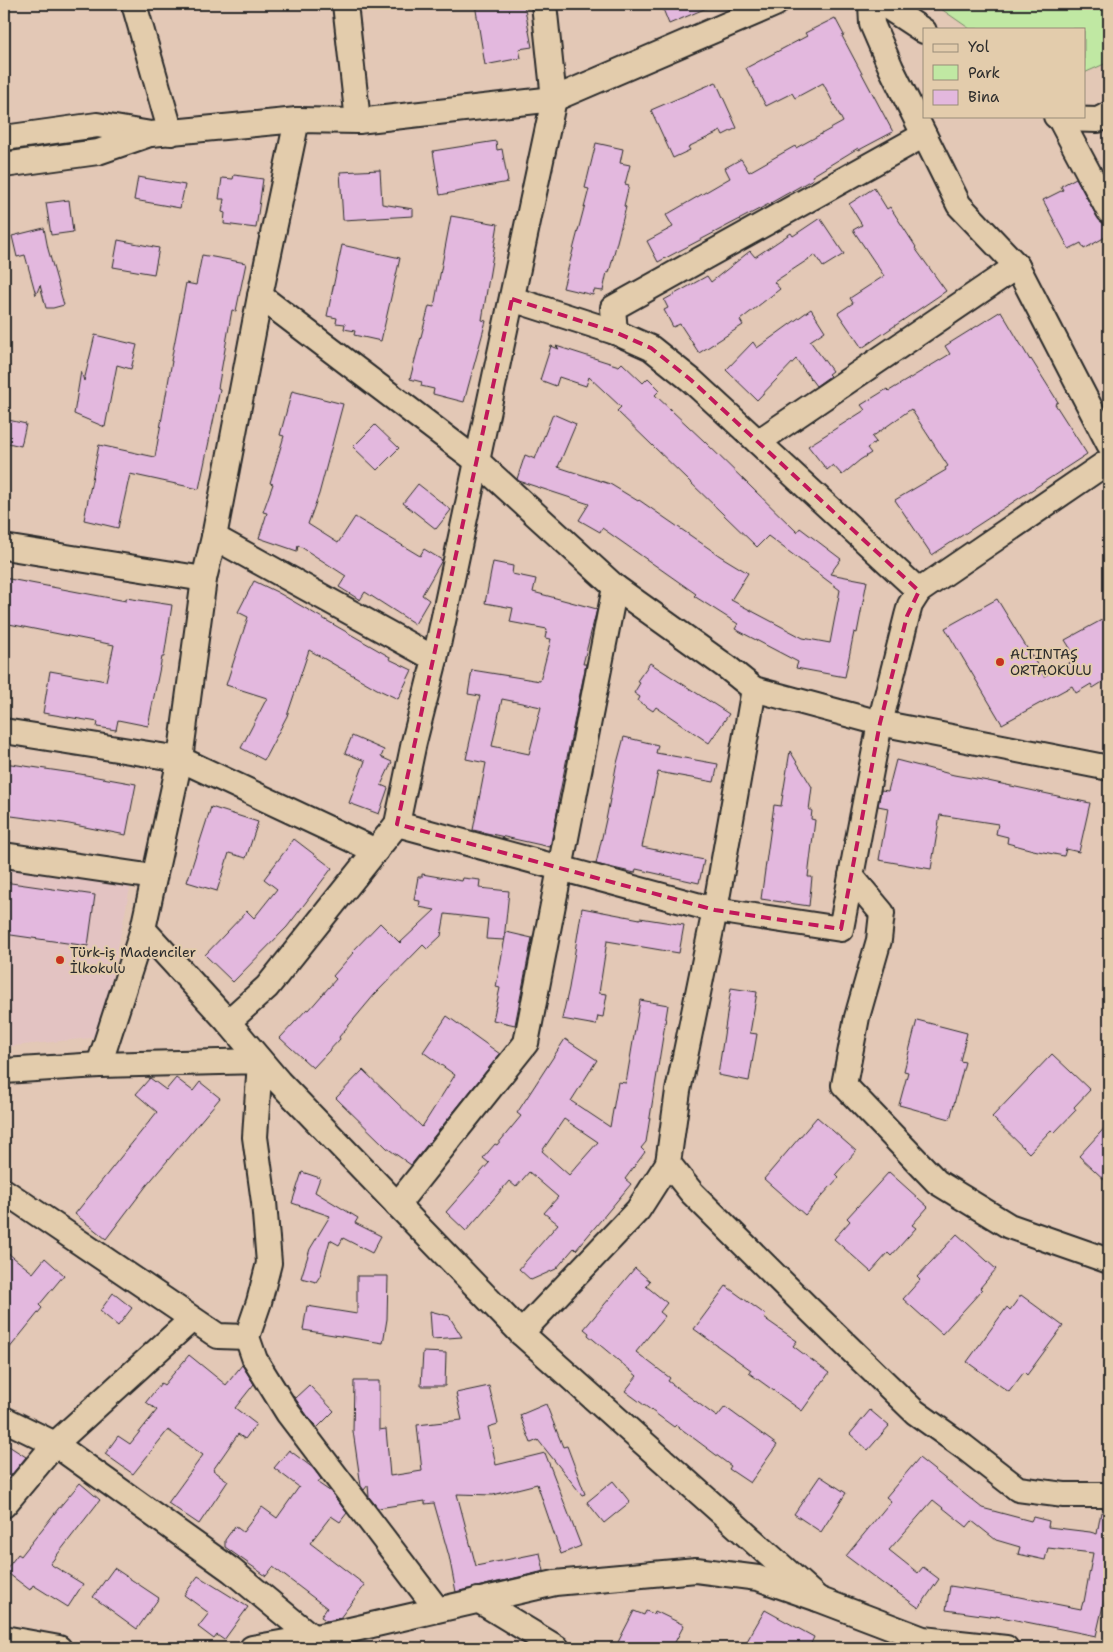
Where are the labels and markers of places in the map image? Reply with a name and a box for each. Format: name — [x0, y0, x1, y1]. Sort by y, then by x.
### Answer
place label: ALTINTAŞ ORTAOKULU — [1010, 645, 1092, 679]
marker: ALTINTAŞ ORTAOKULU — [994, 656, 1006, 668]
place label: Türk-iş Madenciler İlkokulu — [70, 943, 197, 977]
marker: Türk-iş Madenciler İlkokulu — [54, 954, 66, 966]

